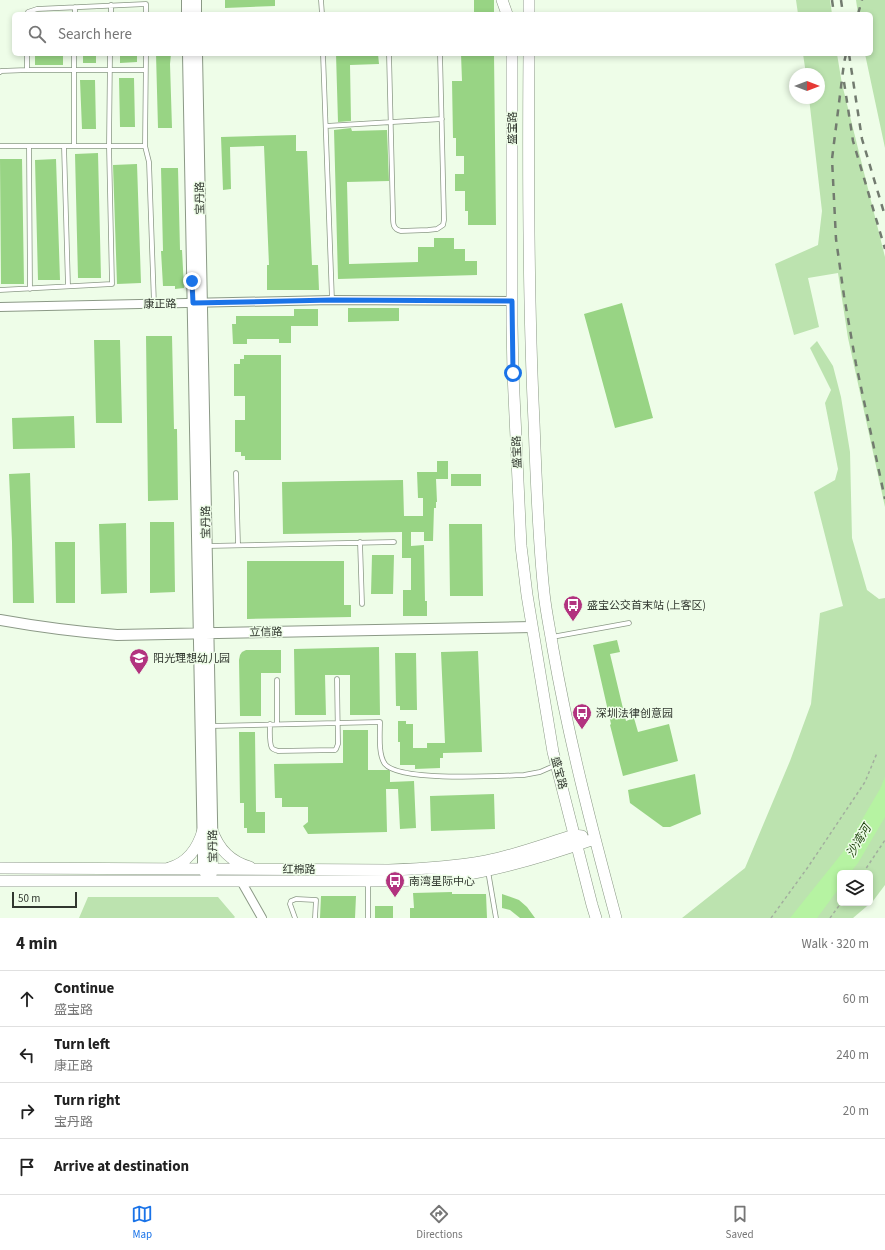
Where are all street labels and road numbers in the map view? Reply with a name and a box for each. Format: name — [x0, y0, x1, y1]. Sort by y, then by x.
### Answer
street label: 盛宝路 — [505, 112, 520, 145]
street label: 宝丹路 — [192, 181, 208, 215]
street label: 康正路 — [143, 296, 177, 312]
street label: 盛宝路 — [509, 435, 525, 469]
street label: 宝丹路 — [198, 505, 214, 539]
street label: 立信路 — [249, 624, 283, 640]
street label: 盛宝路 — [548, 755, 570, 791]
street label: 宝丹路 — [205, 829, 221, 863]
street label: 红棉路 — [283, 862, 316, 877]

